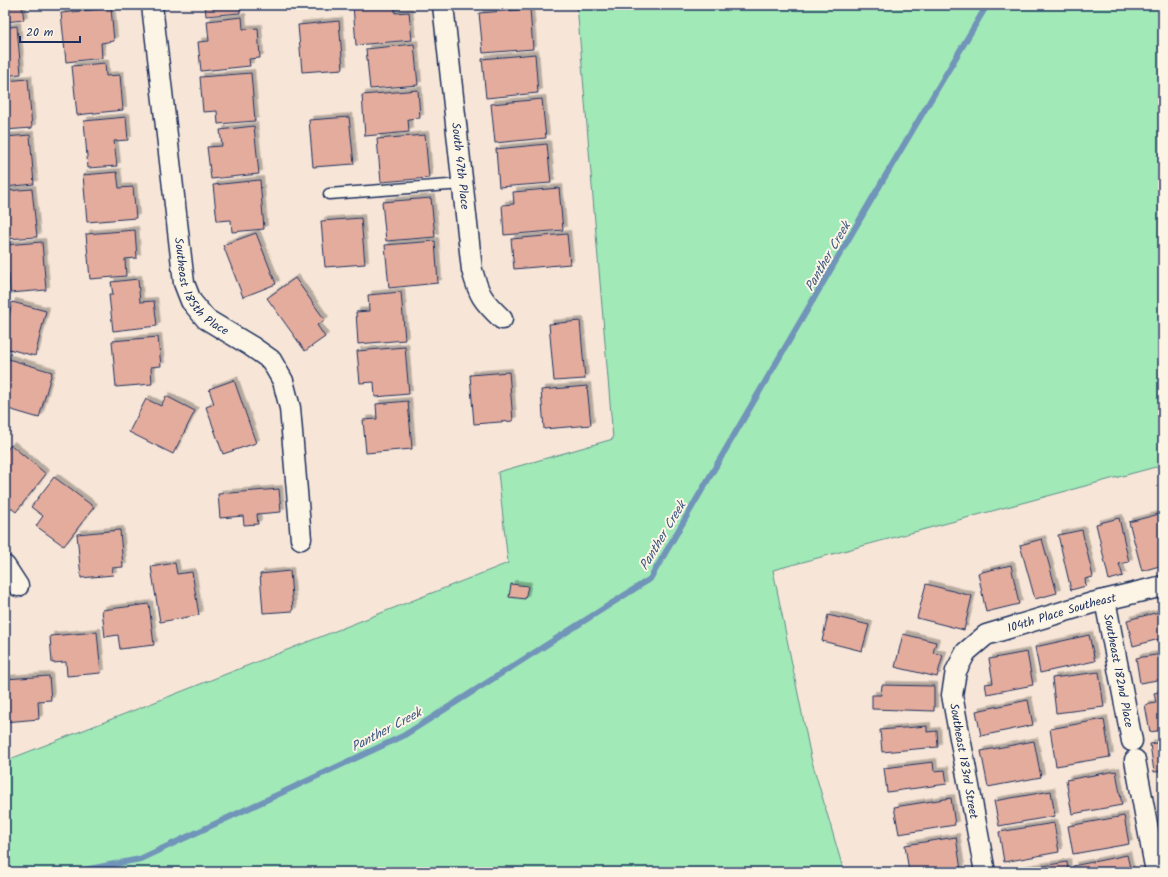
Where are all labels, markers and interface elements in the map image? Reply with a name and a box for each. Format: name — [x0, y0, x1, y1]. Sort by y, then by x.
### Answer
scale bar — [20, 18, 80, 44]
text: 20 m — [26, 23, 54, 42]
street label: South 47th Place — [446, 122, 474, 211]
water label: Panther Creek — [800, 216, 858, 295]
street label: Southeast 185th Place — [169, 237, 233, 341]
water label: Panther Creek — [634, 496, 693, 574]
street label: 104th Place Southeast — [1005, 588, 1118, 638]
street label: Southeast 182nd Place — [1098, 612, 1138, 730]
water label: Panther Creek — [348, 702, 427, 758]
street label: Southeast 183rd Street — [944, 702, 983, 821]

